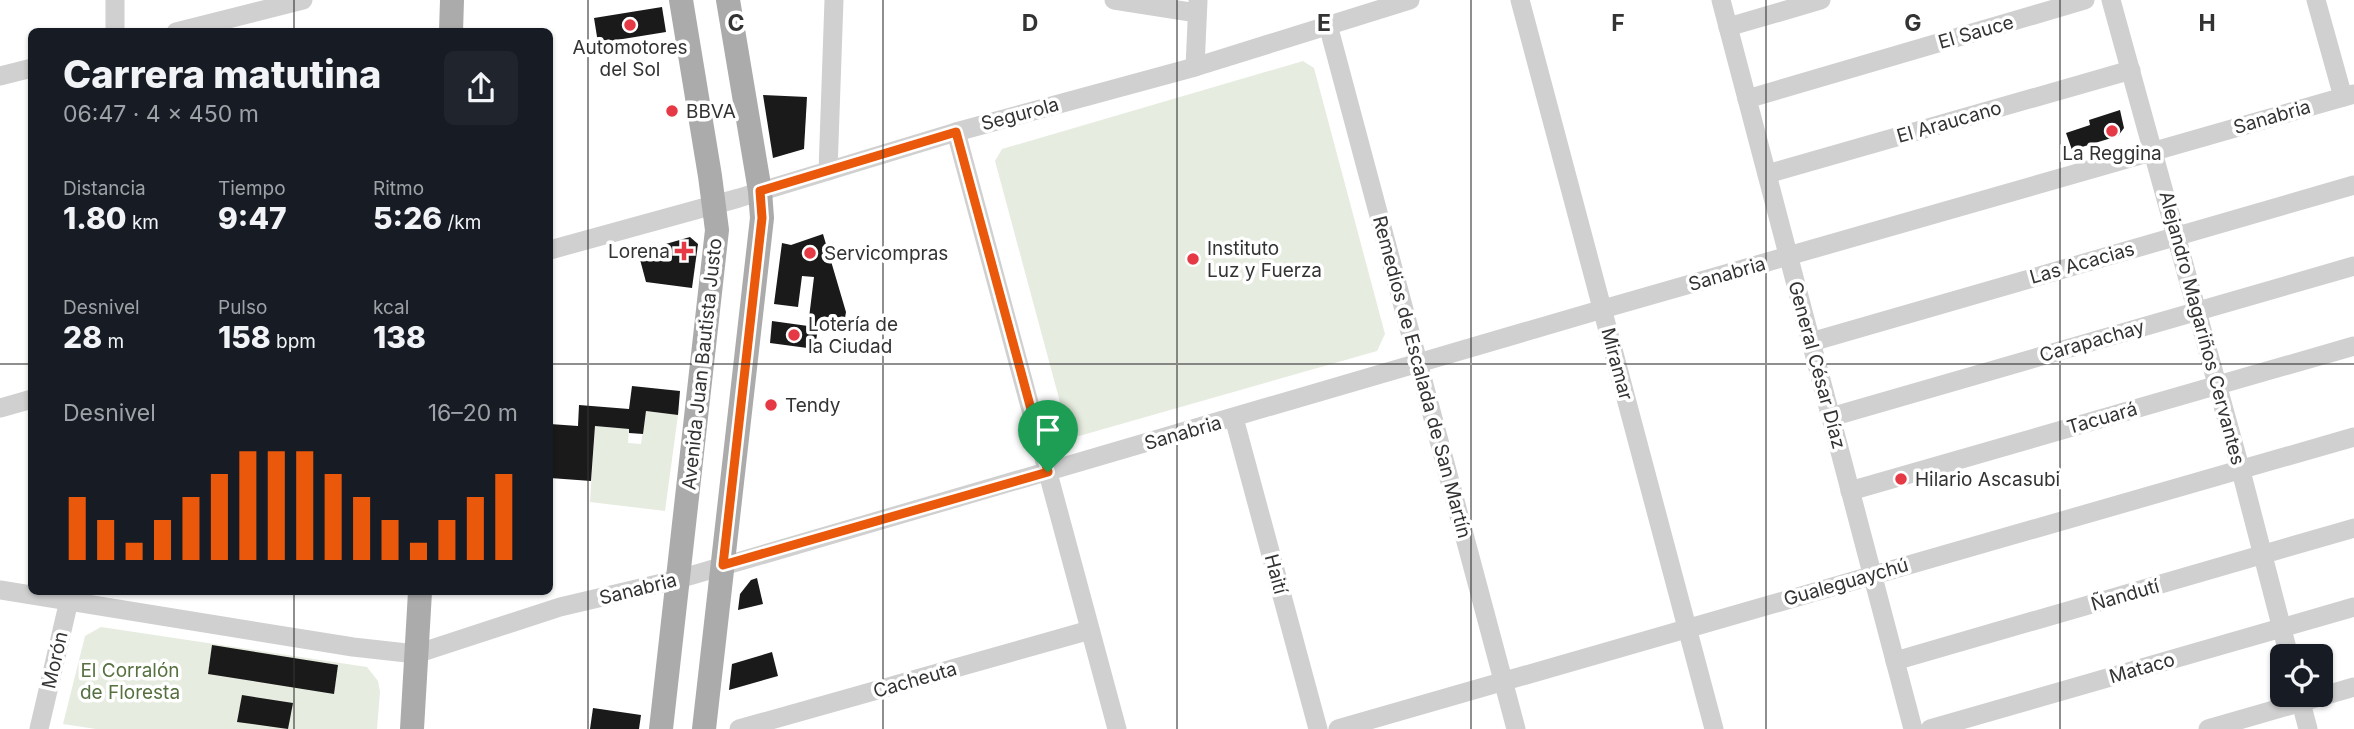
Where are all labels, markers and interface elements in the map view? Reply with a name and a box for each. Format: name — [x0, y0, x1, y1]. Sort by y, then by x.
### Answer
text: C — [727, 9, 745, 37]
text: D — [1022, 9, 1038, 37]
text: E — [1317, 9, 1331, 37]
text: F — [1611, 9, 1625, 37]
text: G — [1904, 9, 1922, 37]
text: H — [2198, 9, 2216, 37]
street label: El Sauce — [1936, 10, 2016, 54]
marker: Automotores del Sol — [622, 17, 638, 33]
place label: Automotores del Sol — [572, 36, 688, 81]
text: Carrera matutina — [63, 51, 381, 97]
button: share — [444, 51, 518, 125]
street label: Segurola — [979, 93, 1061, 135]
street label: Sanabria — [2231, 95, 2313, 139]
street label: El Araucano — [1894, 96, 2004, 148]
text: 06:47 · 4 × 450 m — [63, 100, 259, 128]
place label: BBVA — [686, 100, 736, 123]
marker: BBVA — [664, 103, 680, 119]
marker: La Reggina — [2104, 123, 2120, 139]
place label: La Reggina — [2062, 142, 2162, 165]
text: Distancia — [63, 177, 146, 200]
text: Tiempo — [218, 177, 286, 200]
text: Ritmo — [373, 177, 424, 200]
street label: Alejandro Magariños Cervantes — [2154, 188, 2250, 468]
text: 1.80 — [63, 200, 127, 236]
text: 9:47 — [218, 200, 287, 236]
text: 5:26 — [373, 200, 442, 236]
text: km — [127, 211, 159, 234]
text: /km — [442, 211, 481, 234]
street label: Remedios de Escalada de San Martín — [1368, 213, 1476, 541]
street label: Avenida Juan Bautista Justo — [677, 237, 727, 491]
place label: Instituto Luz y Fuerza — [1207, 237, 1322, 282]
street label: Las Acacias — [2027, 237, 2137, 289]
place label: Lorena — [608, 240, 670, 263]
place label: Servicompras — [824, 242, 948, 265]
marker: Lorena — [676, 243, 692, 259]
marker: Servicompras — [802, 245, 818, 261]
marker: Instituto Luz y Fuerza — [1185, 251, 1201, 267]
street label: Sanabria — [1686, 252, 1768, 296]
street label: General César Díaz — [1784, 278, 1850, 452]
text: Desnivel — [63, 296, 140, 319]
text: Pulso — [218, 296, 267, 319]
text: kcal — [373, 296, 409, 319]
place label: Lotería de la Ciudad — [808, 313, 898, 358]
street label: Carapachay — [2037, 315, 2147, 367]
text: 28 — [63, 319, 102, 355]
text: 158 — [218, 319, 271, 355]
text: 138 — [373, 319, 426, 355]
street label: Miramar — [1596, 325, 1638, 403]
marker: Lotería de la Ciudad — [786, 327, 802, 343]
text: m — [102, 330, 124, 353]
text: bpm — [271, 330, 316, 353]
place label: Tendy — [785, 394, 841, 417]
marker: Tendy — [763, 397, 779, 413]
street label: Tacuará — [2064, 397, 2140, 439]
text: Desnivel — [63, 399, 156, 427]
text: 16–20 m — [428, 399, 518, 427]
pin — [1018, 400, 1078, 472]
icon: arrive — [1029, 411, 1067, 449]
street label: Sanabria — [1142, 411, 1224, 455]
place label: Hilario Ascasubi — [1915, 468, 2060, 491]
marker: Hilario Ascasubi — [1893, 471, 1909, 487]
street label: Haití — [1260, 552, 1292, 597]
street label: Gualeguaychú — [1781, 553, 1911, 611]
street label: Sanabria — [597, 568, 679, 610]
street label: Ñandutí — [2088, 574, 2162, 616]
street label: Morón — [37, 629, 73, 691]
map controls — [2270, 644, 2333, 707]
button: locate — [2270, 644, 2333, 707]
street label: Mataco — [2107, 648, 2177, 688]
street label: Cacheuta — [871, 657, 959, 703]
park label: El Corralón de Floresta — [80, 659, 180, 704]

